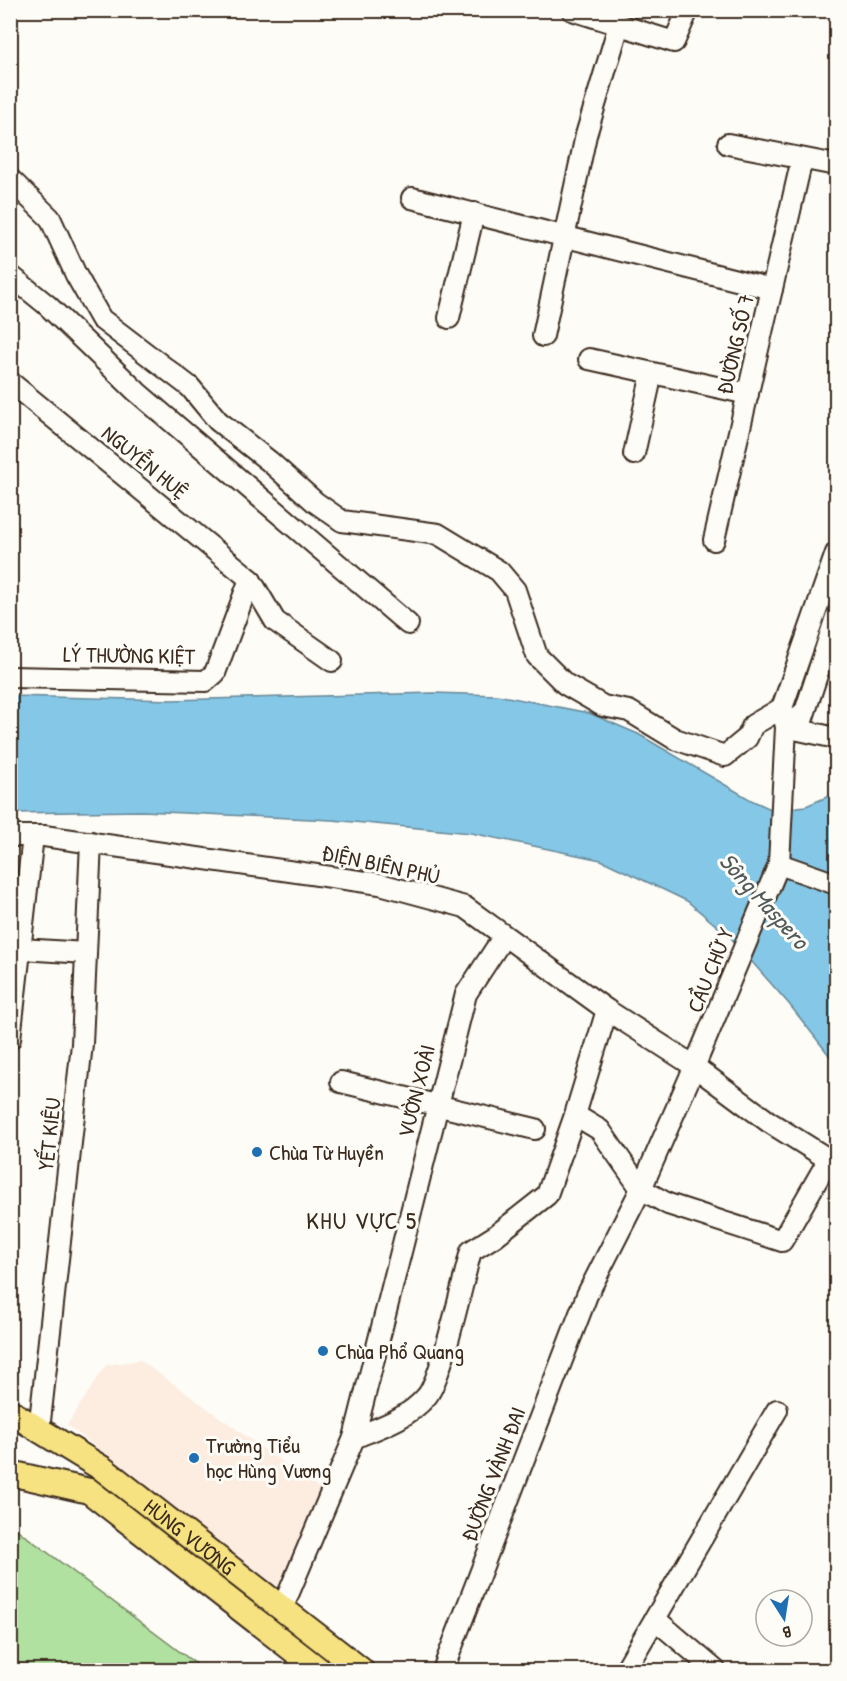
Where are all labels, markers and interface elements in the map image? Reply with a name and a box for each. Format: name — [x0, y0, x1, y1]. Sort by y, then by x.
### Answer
street label: ĐƯỜNG SỐ 7 — [709, 291, 761, 397]
street label: NGUYỄN HUỆ — [96, 418, 195, 506]
street label: LÝ THƯỜNG KIỆT — [63, 639, 196, 671]
street label: ĐIỆN BIÊN PHỦ — [319, 837, 443, 891]
water label: Sông Maspero — [712, 845, 818, 958]
street label: CẦU CHỮ Y — [679, 923, 741, 1017]
street label: VƯỜN XOÀI — [390, 1041, 442, 1141]
street label: YẾT KIÊU — [30, 1096, 68, 1172]
place label: Chùa Từ Huyền — [269, 1137, 384, 1167]
marker: Chùa Từ Huyền — [250, 1145, 264, 1159]
district label: KHU VỰC 5 — [306, 1204, 418, 1236]
place label: Chùa Phổ Quang — [335, 1336, 464, 1366]
marker: Chùa Phổ Quang — [316, 1344, 330, 1358]
street label: ĐƯỜNG VÀNH ĐAI — [454, 1402, 532, 1546]
place label: Trường Tiểu học Hùng Vương — [206, 1430, 331, 1485]
marker: Trường Tiểu học Hùng Vương — [187, 1451, 201, 1465]
street label: HÙNG VƯƠNG — [138, 1491, 242, 1582]
north arrow — [754, 1588, 814, 1648]
text: B — [781, 1621, 793, 1644]

